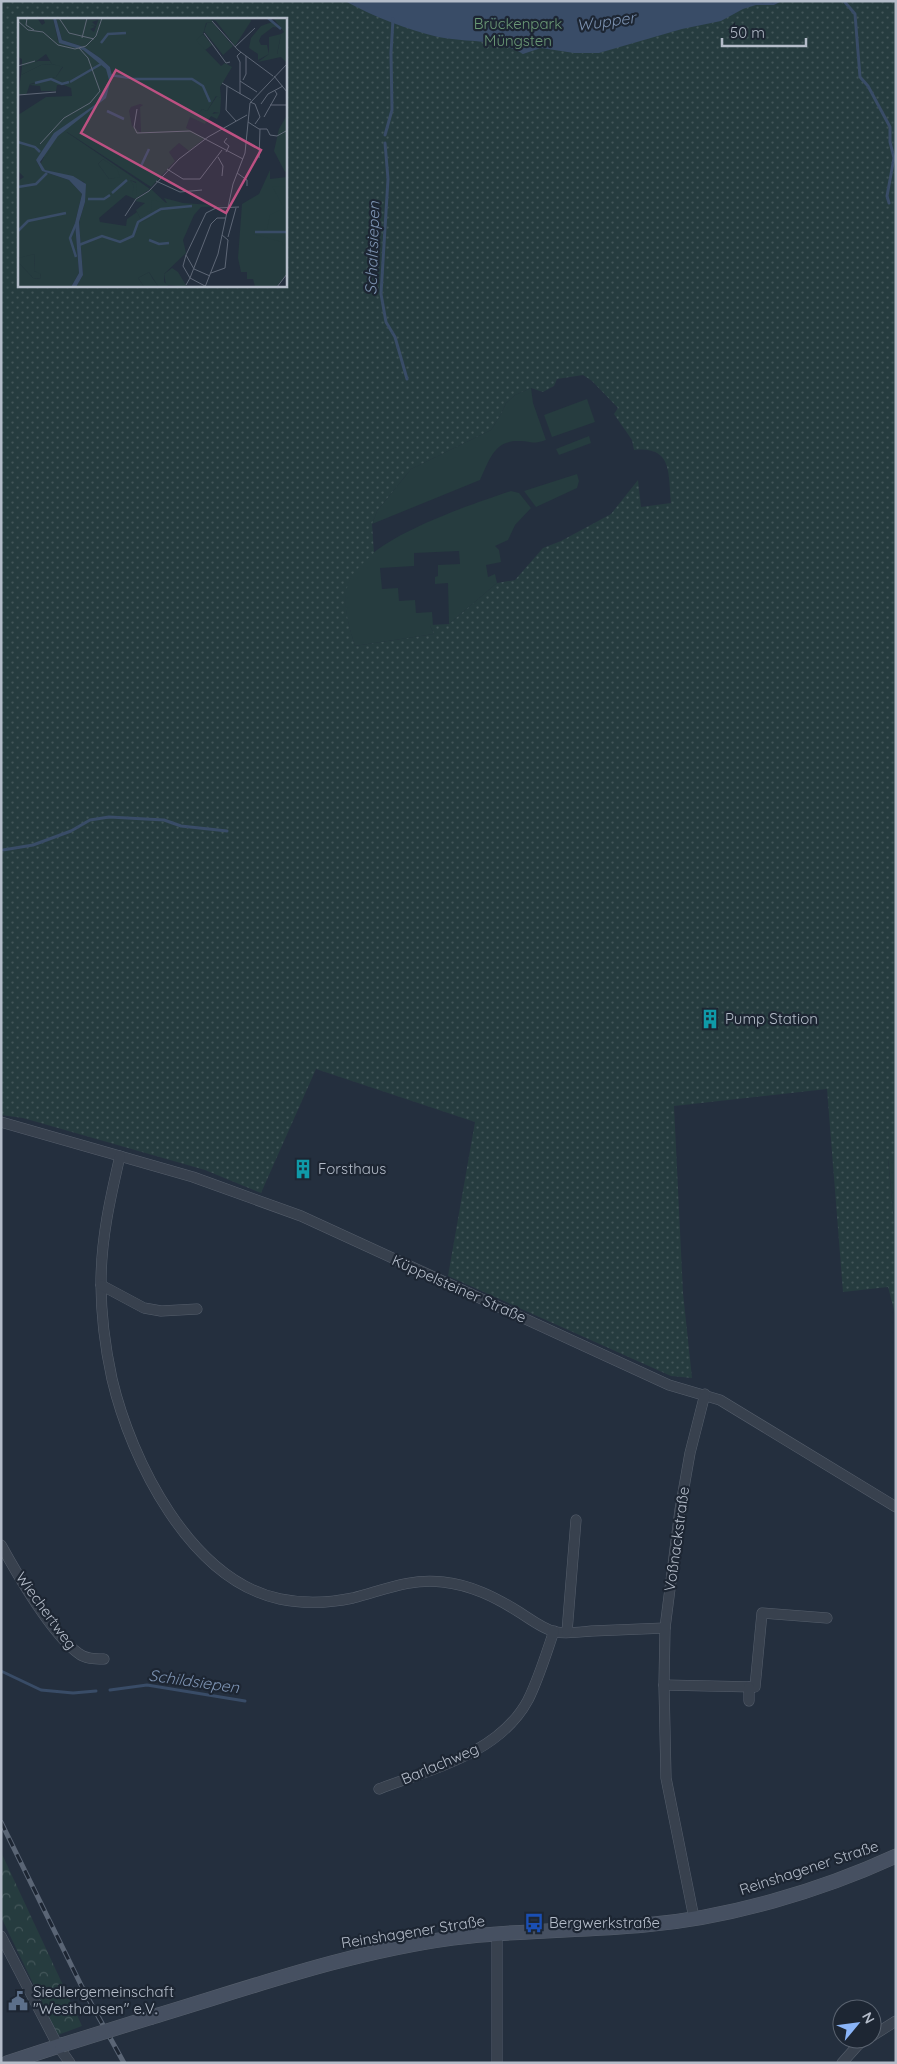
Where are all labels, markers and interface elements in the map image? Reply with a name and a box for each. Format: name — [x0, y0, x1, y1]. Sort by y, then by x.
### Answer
water label: Wupper — [575, 7, 638, 35]
park label: Brückenpark Müngsten — [474, 14, 562, 50]
scale bar — [722, 15, 806, 47]
inset map — [18, 18, 286, 286]
text: 50 m — [730, 23, 765, 42]
water label: Schaltsiepen — [360, 200, 384, 295]
building icon: Pump Station — [699, 1008, 721, 1030]
place label: Pump Station — [725, 1009, 818, 1028]
building icon: Forsthaus — [292, 1158, 314, 1180]
place label: Forsthaus — [318, 1159, 386, 1178]
street label: Küppelsteiner Straße — [389, 1250, 529, 1327]
street label: Voßnackstraße — [660, 1485, 693, 1593]
street label: Wiechertweg — [12, 1568, 81, 1653]
water label: Schildsiepen — [148, 1665, 241, 1697]
street label: Barlachweg — [398, 1739, 481, 1788]
street label: Reinshagener Straße — [737, 1836, 881, 1899]
street label: Reinshagener Straße — [340, 1911, 486, 1952]
bus stop icon: Bergwerkstraße — [523, 1912, 545, 1934]
place label: Bergwerkstraße — [549, 1913, 660, 1932]
place label: Siedlergemeinschaft "Westhausen" e.V. — [33, 1982, 174, 2018]
public building icon: Siedlergemeinschaft "Westhausen" e.V. — [7, 1990, 29, 2012]
north arrow — [832, 1999, 882, 2049]
text: N — [858, 2009, 879, 2027]

